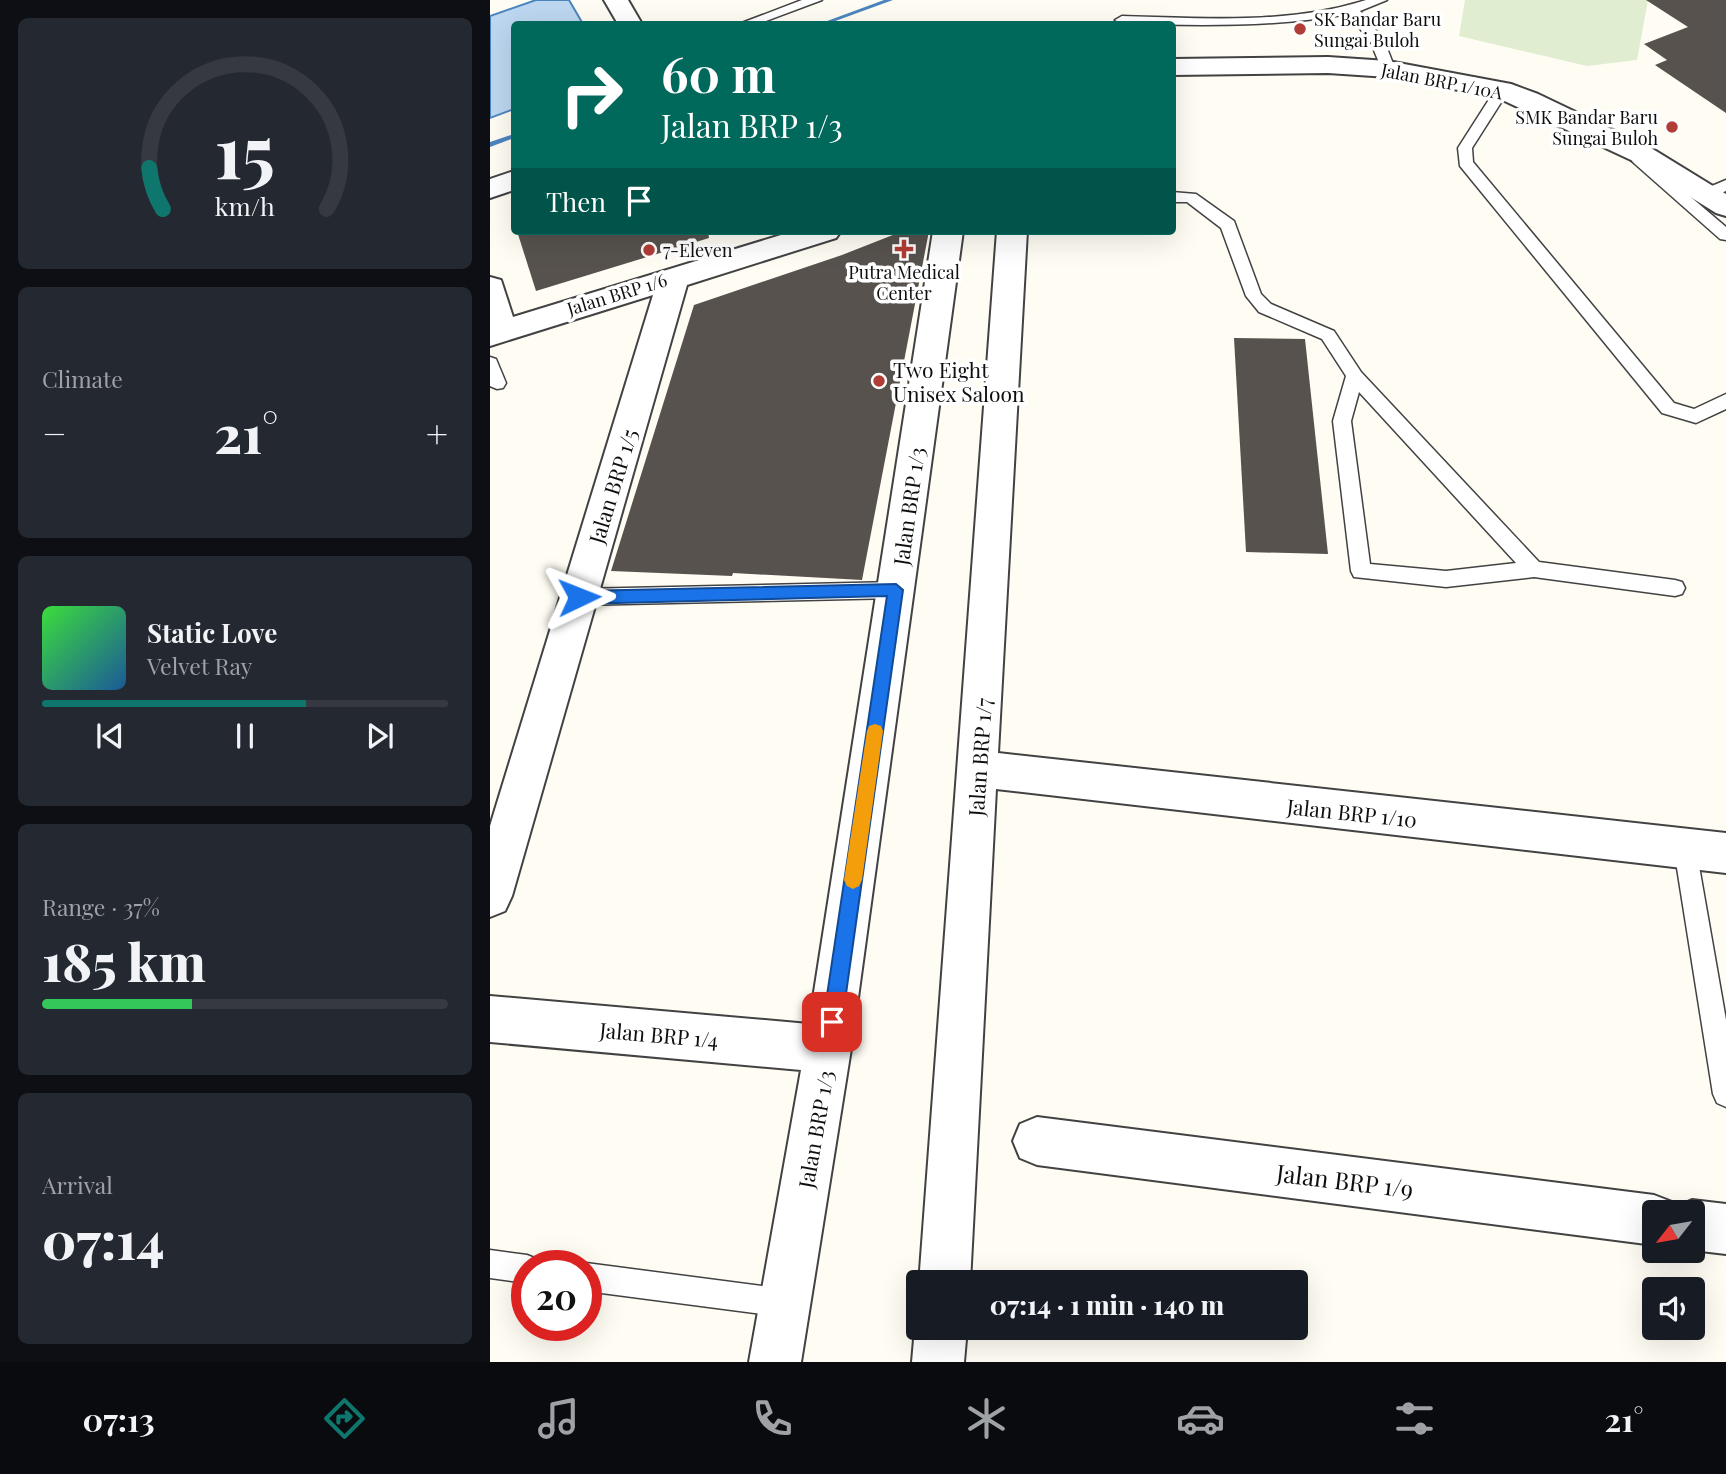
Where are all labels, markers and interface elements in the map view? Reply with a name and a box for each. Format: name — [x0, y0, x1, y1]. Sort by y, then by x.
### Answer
place label: SK Bandar Baru Sungai Buloh — [1314, 7, 1442, 52]
marker: SK Bandar Baru Sungai Buloh — [1292, 21, 1308, 37]
text: 60 m — [661, 40, 776, 105]
icon: right — [546, 49, 637, 140]
street label: Jalan BRP 1/10A — [1378, 57, 1505, 105]
text: 15 — [215, 101, 275, 198]
text: Jalan BRP 1/3 — [661, 103, 843, 146]
place label: SMK Bandar Baru Sungai Buloh — [1515, 105, 1659, 150]
marker: SMK Bandar Baru Sungai Buloh — [1664, 119, 1680, 135]
icon: arrive — [620, 182, 658, 220]
text: Then — [546, 184, 606, 219]
text: km/h — [215, 189, 275, 222]
place label: 7-Eleven — [663, 238, 733, 262]
marker: Putra Medical Center — [894, 239, 914, 259]
marker: 7-Eleven — [641, 242, 657, 258]
place label: Putra Medical Center — [848, 260, 960, 305]
street label: Jalan BRP 1/6 — [563, 267, 670, 321]
place label: Two Eight Unisex Saloon — [893, 355, 1025, 407]
text: Climate — [42, 363, 123, 394]
marker: Two Eight Unisex Saloon — [871, 373, 887, 389]
text: 21° — [214, 398, 278, 467]
text: − — [42, 407, 67, 458]
text: + — [426, 407, 448, 458]
street label: Jalan BRP 1/5 — [581, 425, 643, 548]
street label: Jalan BRP 1/3 — [886, 445, 930, 568]
position arrow — [542, 560, 616, 634]
text: Static Love — [147, 615, 277, 650]
text: Velvet Ray — [147, 650, 252, 681]
street label: Jalan BRP 1/7 — [961, 696, 997, 818]
icon: previous — [91, 717, 129, 755]
icon: pause — [226, 717, 264, 755]
icon: next — [361, 717, 399, 755]
street label: Jalan BRP 1/10 — [1285, 791, 1418, 833]
text: Range · 37% — [42, 891, 160, 922]
text: 185 km — [42, 926, 206, 995]
pin — [802, 992, 862, 1052]
icon: arrive — [813, 1003, 851, 1041]
street label: Jalan BRP 1/4 — [597, 1015, 720, 1053]
street label: Jalan BRP 1/3 — [791, 1068, 839, 1191]
street label: Jalan BRP 1/9 — [1274, 1156, 1415, 1204]
text: Arrival — [42, 1169, 113, 1200]
north arrow — [1642, 1200, 1704, 1264]
map controls — [1642, 1200, 1705, 1340]
text: 07:14 — [42, 1204, 165, 1273]
speed limit sign: 20 — [511, 1250, 602, 1341]
button: sound — [1642, 1277, 1705, 1340]
text: 07:14 · 1 min · 140 m — [990, 1287, 1224, 1322]
icon: directions — [320, 1394, 369, 1443]
icon: music — [534, 1394, 583, 1443]
icon: phone — [748, 1394, 797, 1443]
icon: climate — [962, 1394, 1011, 1443]
icon: car — [1176, 1394, 1225, 1443]
icon: filters — [1390, 1394, 1439, 1443]
text: 07:13 — [83, 1397, 155, 1440]
text: 21° — [1605, 1397, 1643, 1440]

